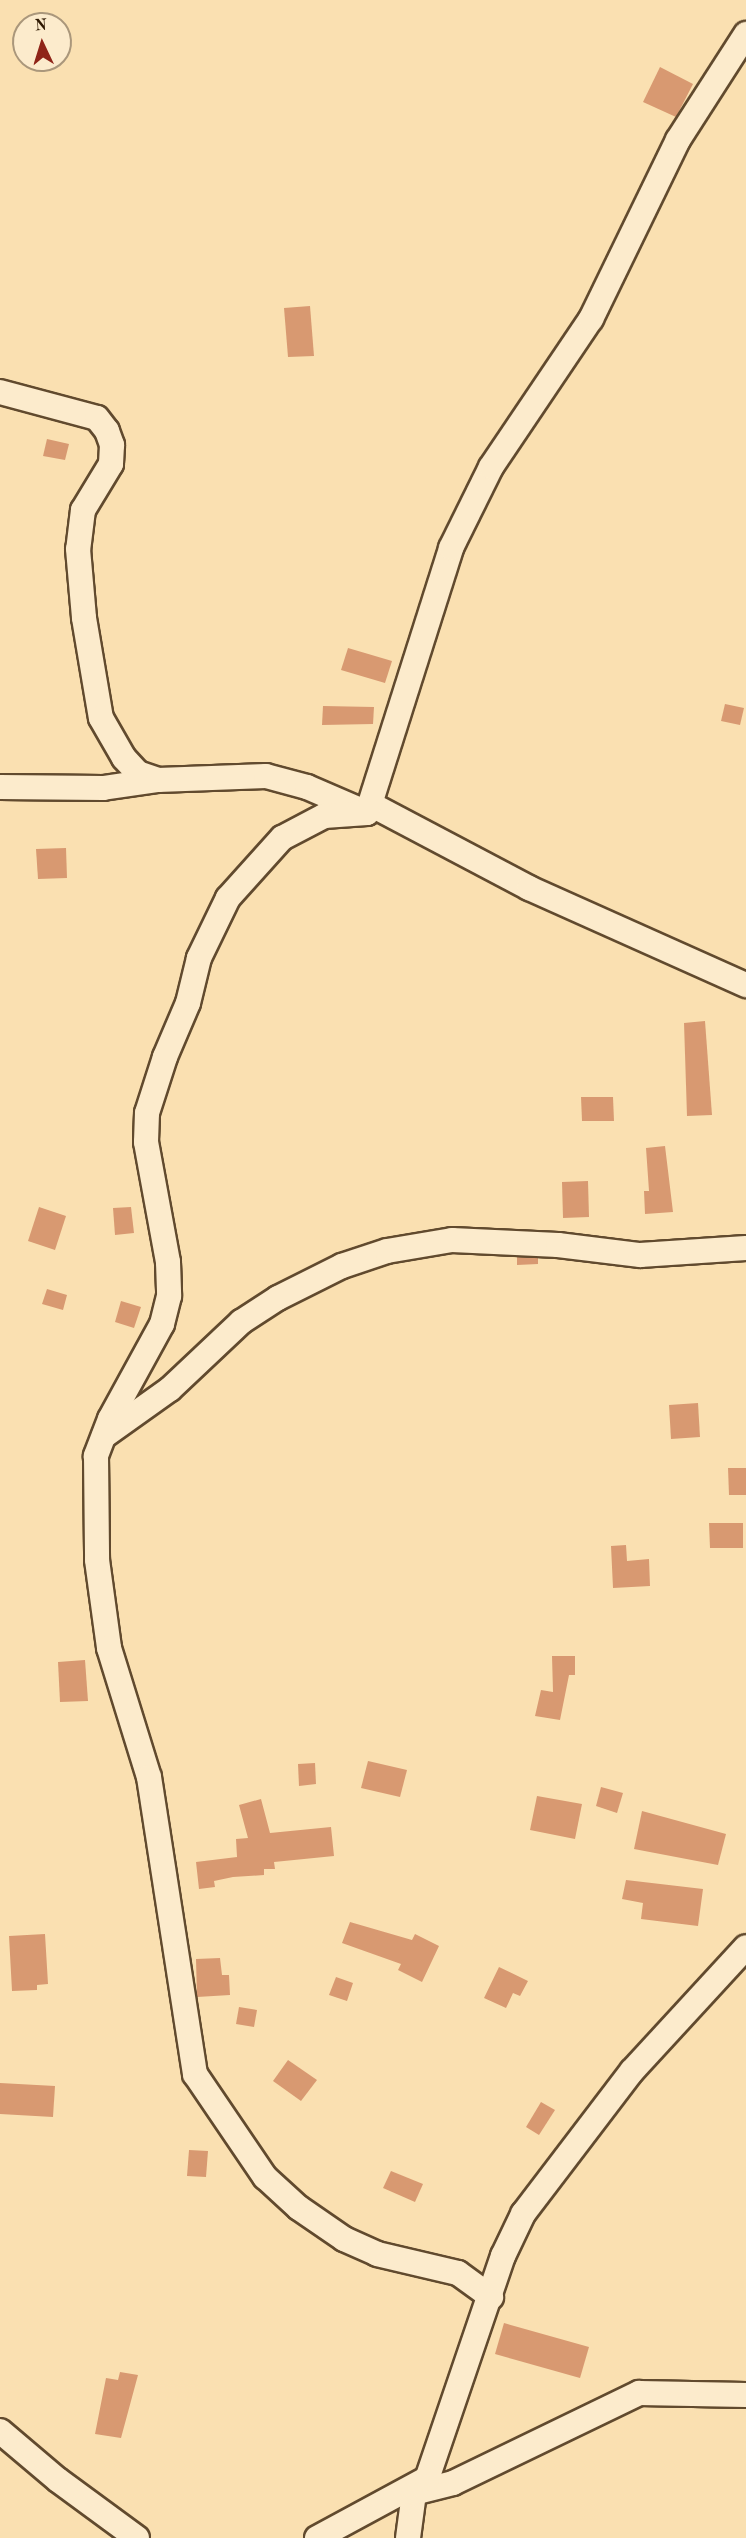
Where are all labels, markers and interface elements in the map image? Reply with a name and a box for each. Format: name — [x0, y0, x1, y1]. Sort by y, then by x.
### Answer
north arrow — [12, 12, 72, 72]
text: N — [34, 18, 48, 34]

